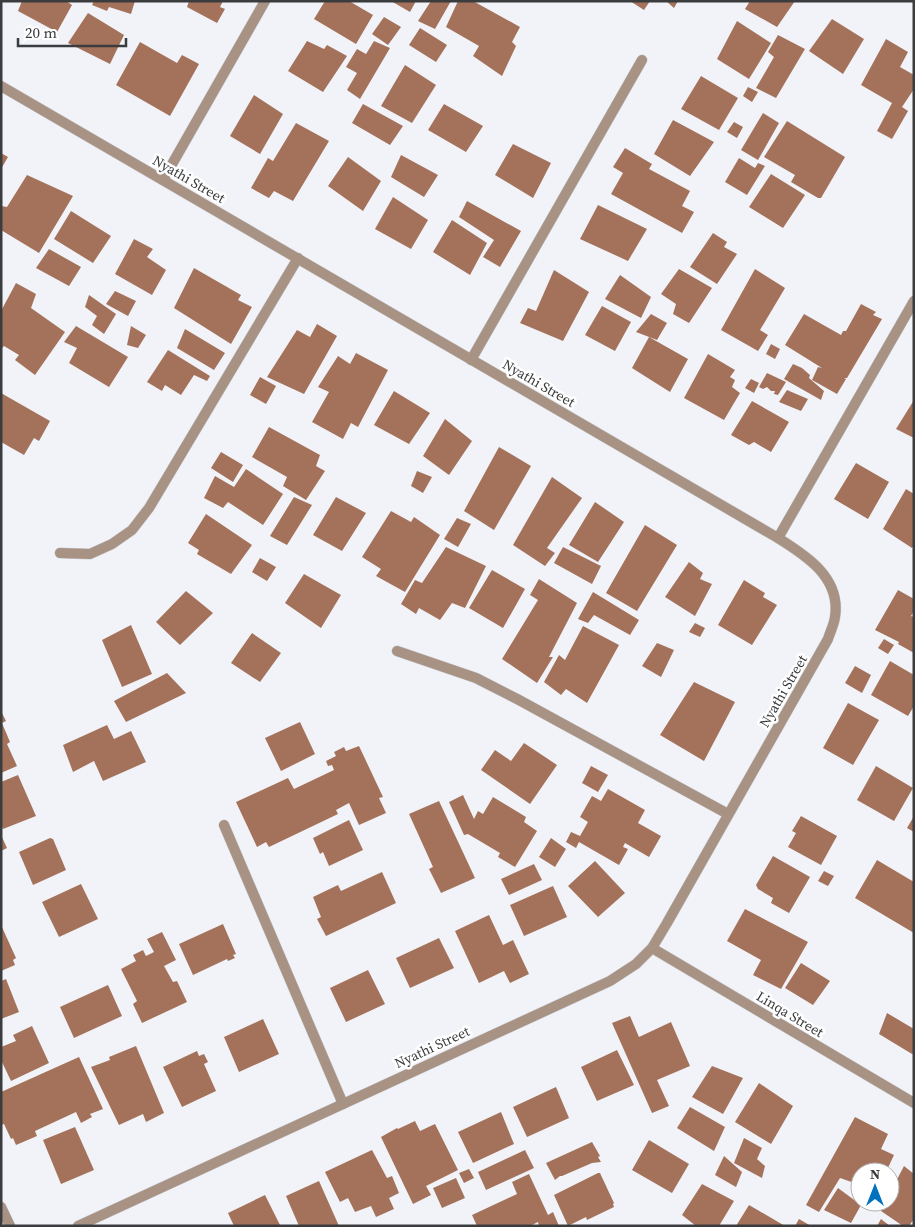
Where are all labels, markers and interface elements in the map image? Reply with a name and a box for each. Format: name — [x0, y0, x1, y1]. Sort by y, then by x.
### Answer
scale bar — [18, 15, 125, 47]
text: 20 m — [25, 22, 57, 43]
street label: Nyathi Street — [149, 150, 229, 208]
street label: Nyathi Street — [499, 354, 579, 412]
street label: Nyathi Street — [754, 651, 812, 731]
street label: Linqa Street — [753, 986, 828, 1042]
street label: Nyathi Street — [391, 1021, 473, 1073]
north arrow — [850, 1162, 900, 1212]
text: N — [870, 1164, 880, 1184]

